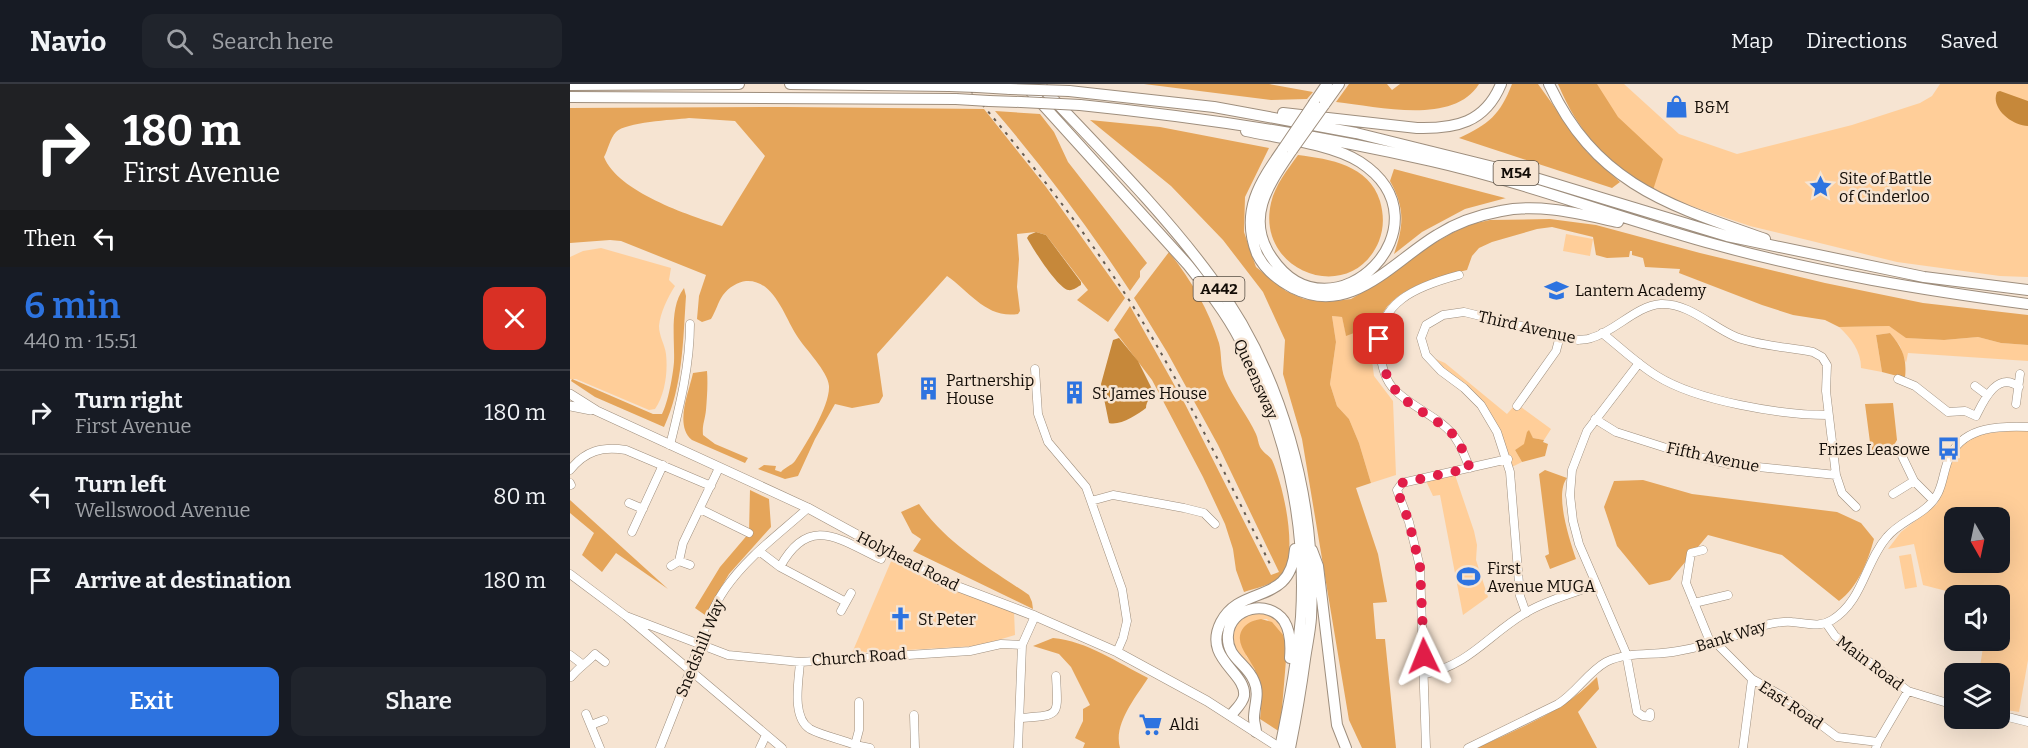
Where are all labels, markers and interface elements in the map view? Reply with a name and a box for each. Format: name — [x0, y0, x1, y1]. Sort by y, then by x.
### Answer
search box — [142, 14, 562, 68]
text: Navio — [30, 25, 106, 58]
icon: search — [163, 25, 196, 58]
text: Search here — [211, 28, 334, 55]
text: Map — [1731, 28, 1773, 54]
text: Directions — [1806, 28, 1907, 54]
text: Saved — [1940, 28, 1998, 54]
shop icon: B&M — [1663, 94, 1689, 120]
place label: B&M — [1694, 98, 1730, 117]
text: 180 m — [123, 106, 241, 156]
icon: right — [24, 108, 102, 186]
text: First Avenue — [123, 157, 280, 189]
road number: M54 — [1494, 161, 1538, 185]
place label: Site of Battle of Cinderloo — [1839, 169, 1932, 206]
place icon: Site of Battle of Cinderloo — [1808, 174, 1834, 200]
icon: left — [88, 222, 121, 255]
text: Then — [24, 225, 76, 252]
road number: A442 — [1194, 277, 1244, 301]
school or university icon: Lantern Academy — [1544, 277, 1570, 303]
place label: Lantern Academy — [1575, 281, 1707, 300]
text: 6 min — [24, 284, 121, 328]
button: close — [483, 287, 546, 350]
street label: Third Avenue — [1476, 307, 1578, 347]
pin — [1353, 313, 1404, 364]
icon: arrive — [1362, 322, 1395, 355]
text: 440 m · 15:51 — [24, 329, 137, 353]
street label: Queensway — [1230, 336, 1282, 423]
place label: Partnership House — [946, 371, 1034, 408]
building icon: Partnership House — [915, 376, 941, 402]
building icon: St James House — [1061, 380, 1087, 406]
place label: St James House — [1092, 384, 1207, 403]
text: Turn right — [75, 387, 183, 414]
icon: right — [24, 396, 57, 429]
text: 180 m — [484, 399, 546, 426]
text: First Avenue — [75, 414, 192, 438]
bus stop icon: Frizes Leasowe — [1935, 436, 1961, 462]
street label: Fifth Avenue — [1665, 438, 1761, 476]
place label: Frizes Leasowe — [1818, 440, 1930, 459]
text: Turn left — [75, 471, 167, 498]
icon: left — [24, 480, 57, 513]
text: 80 m — [493, 483, 546, 510]
text: Wellswood Avenue — [75, 498, 251, 522]
north arrow — [1944, 507, 2010, 573]
map controls — [1944, 507, 2010, 729]
street label: Holyhead Road — [854, 527, 963, 595]
place label: First Avenue MUGA — [1487, 559, 1596, 596]
icon: arrive — [24, 564, 57, 597]
sports icon: First Avenue MUGA — [1456, 564, 1482, 590]
text: Arrive at destination — [75, 567, 291, 594]
text: 180 m — [484, 567, 546, 594]
button: sound — [1944, 585, 2010, 651]
street label: Snedshill Way — [672, 596, 728, 700]
church icon: St Peter — [887, 606, 913, 632]
place label: St Peter — [918, 610, 976, 629]
street label: Bank Way — [1693, 616, 1769, 656]
position arrow — [1392, 624, 1456, 688]
street label: Main Road — [1833, 632, 1907, 695]
street label: Church Road — [811, 644, 908, 670]
button: layers — [1944, 663, 2010, 729]
button: Exit — [24, 667, 279, 736]
button: Share — [291, 667, 546, 736]
street label: East Road — [1756, 677, 1827, 733]
supermarket icon: Aldi — [1138, 711, 1164, 737]
place label: Aldi — [1169, 715, 1199, 734]

